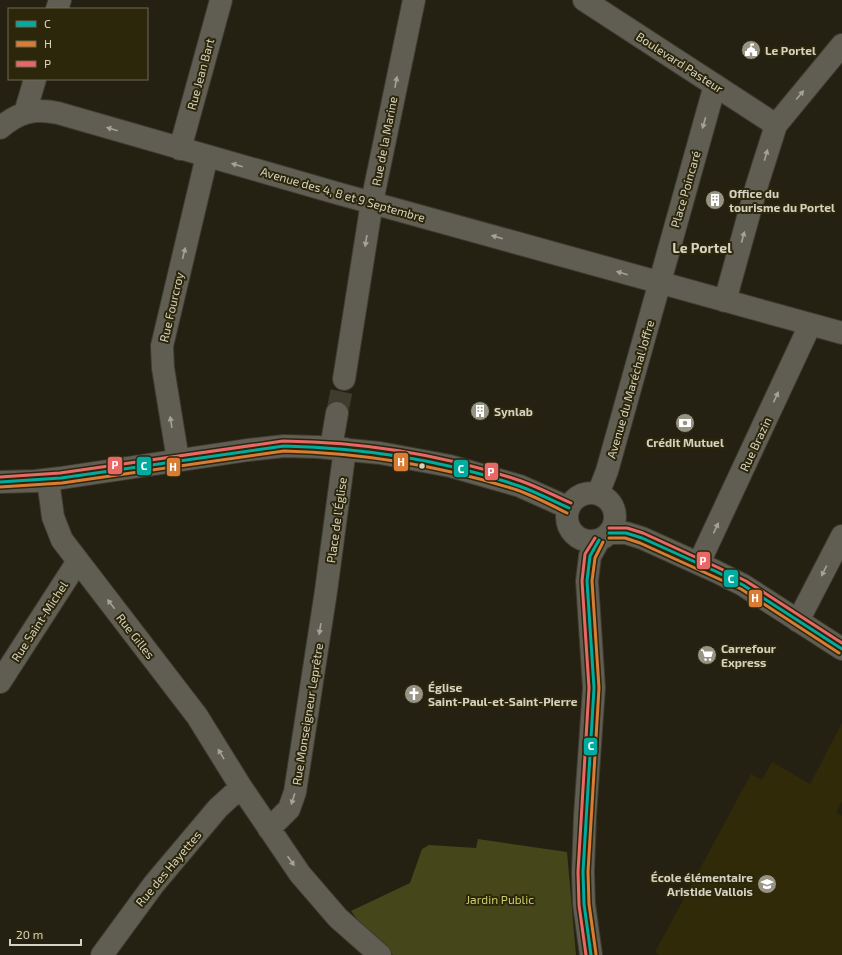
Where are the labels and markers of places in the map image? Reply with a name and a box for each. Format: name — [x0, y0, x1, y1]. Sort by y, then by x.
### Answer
public building icon: Le Portel — [740, 39, 762, 61]
place label: Le Portel — [765, 43, 816, 57]
place label: Office du tourisme du Portel — [729, 186, 835, 214]
building icon: Office du tourisme du Portel — [704, 189, 726, 211]
building icon: Synlab — [469, 400, 491, 422]
place label: Synlab — [494, 404, 533, 419]
bank icon: Crédit Mutuel — [674, 412, 696, 434]
place label: Crédit Mutuel — [646, 435, 724, 449]
unlabelled marker — [417, 461, 427, 471]
place label: Carrefour Express — [721, 641, 776, 669]
supermarket icon: Carrefour Express — [696, 644, 718, 666]
place label: Église Saint-Paul-et-Saint-Pierre — [428, 680, 578, 708]
church icon: Église Saint-Paul-et-Saint-Pierre — [403, 683, 425, 705]
place label: École élémentaire Aristide Vallois — [651, 870, 753, 898]
school or university icon: École élémentaire Aristide Vallois — [756, 873, 778, 895]

